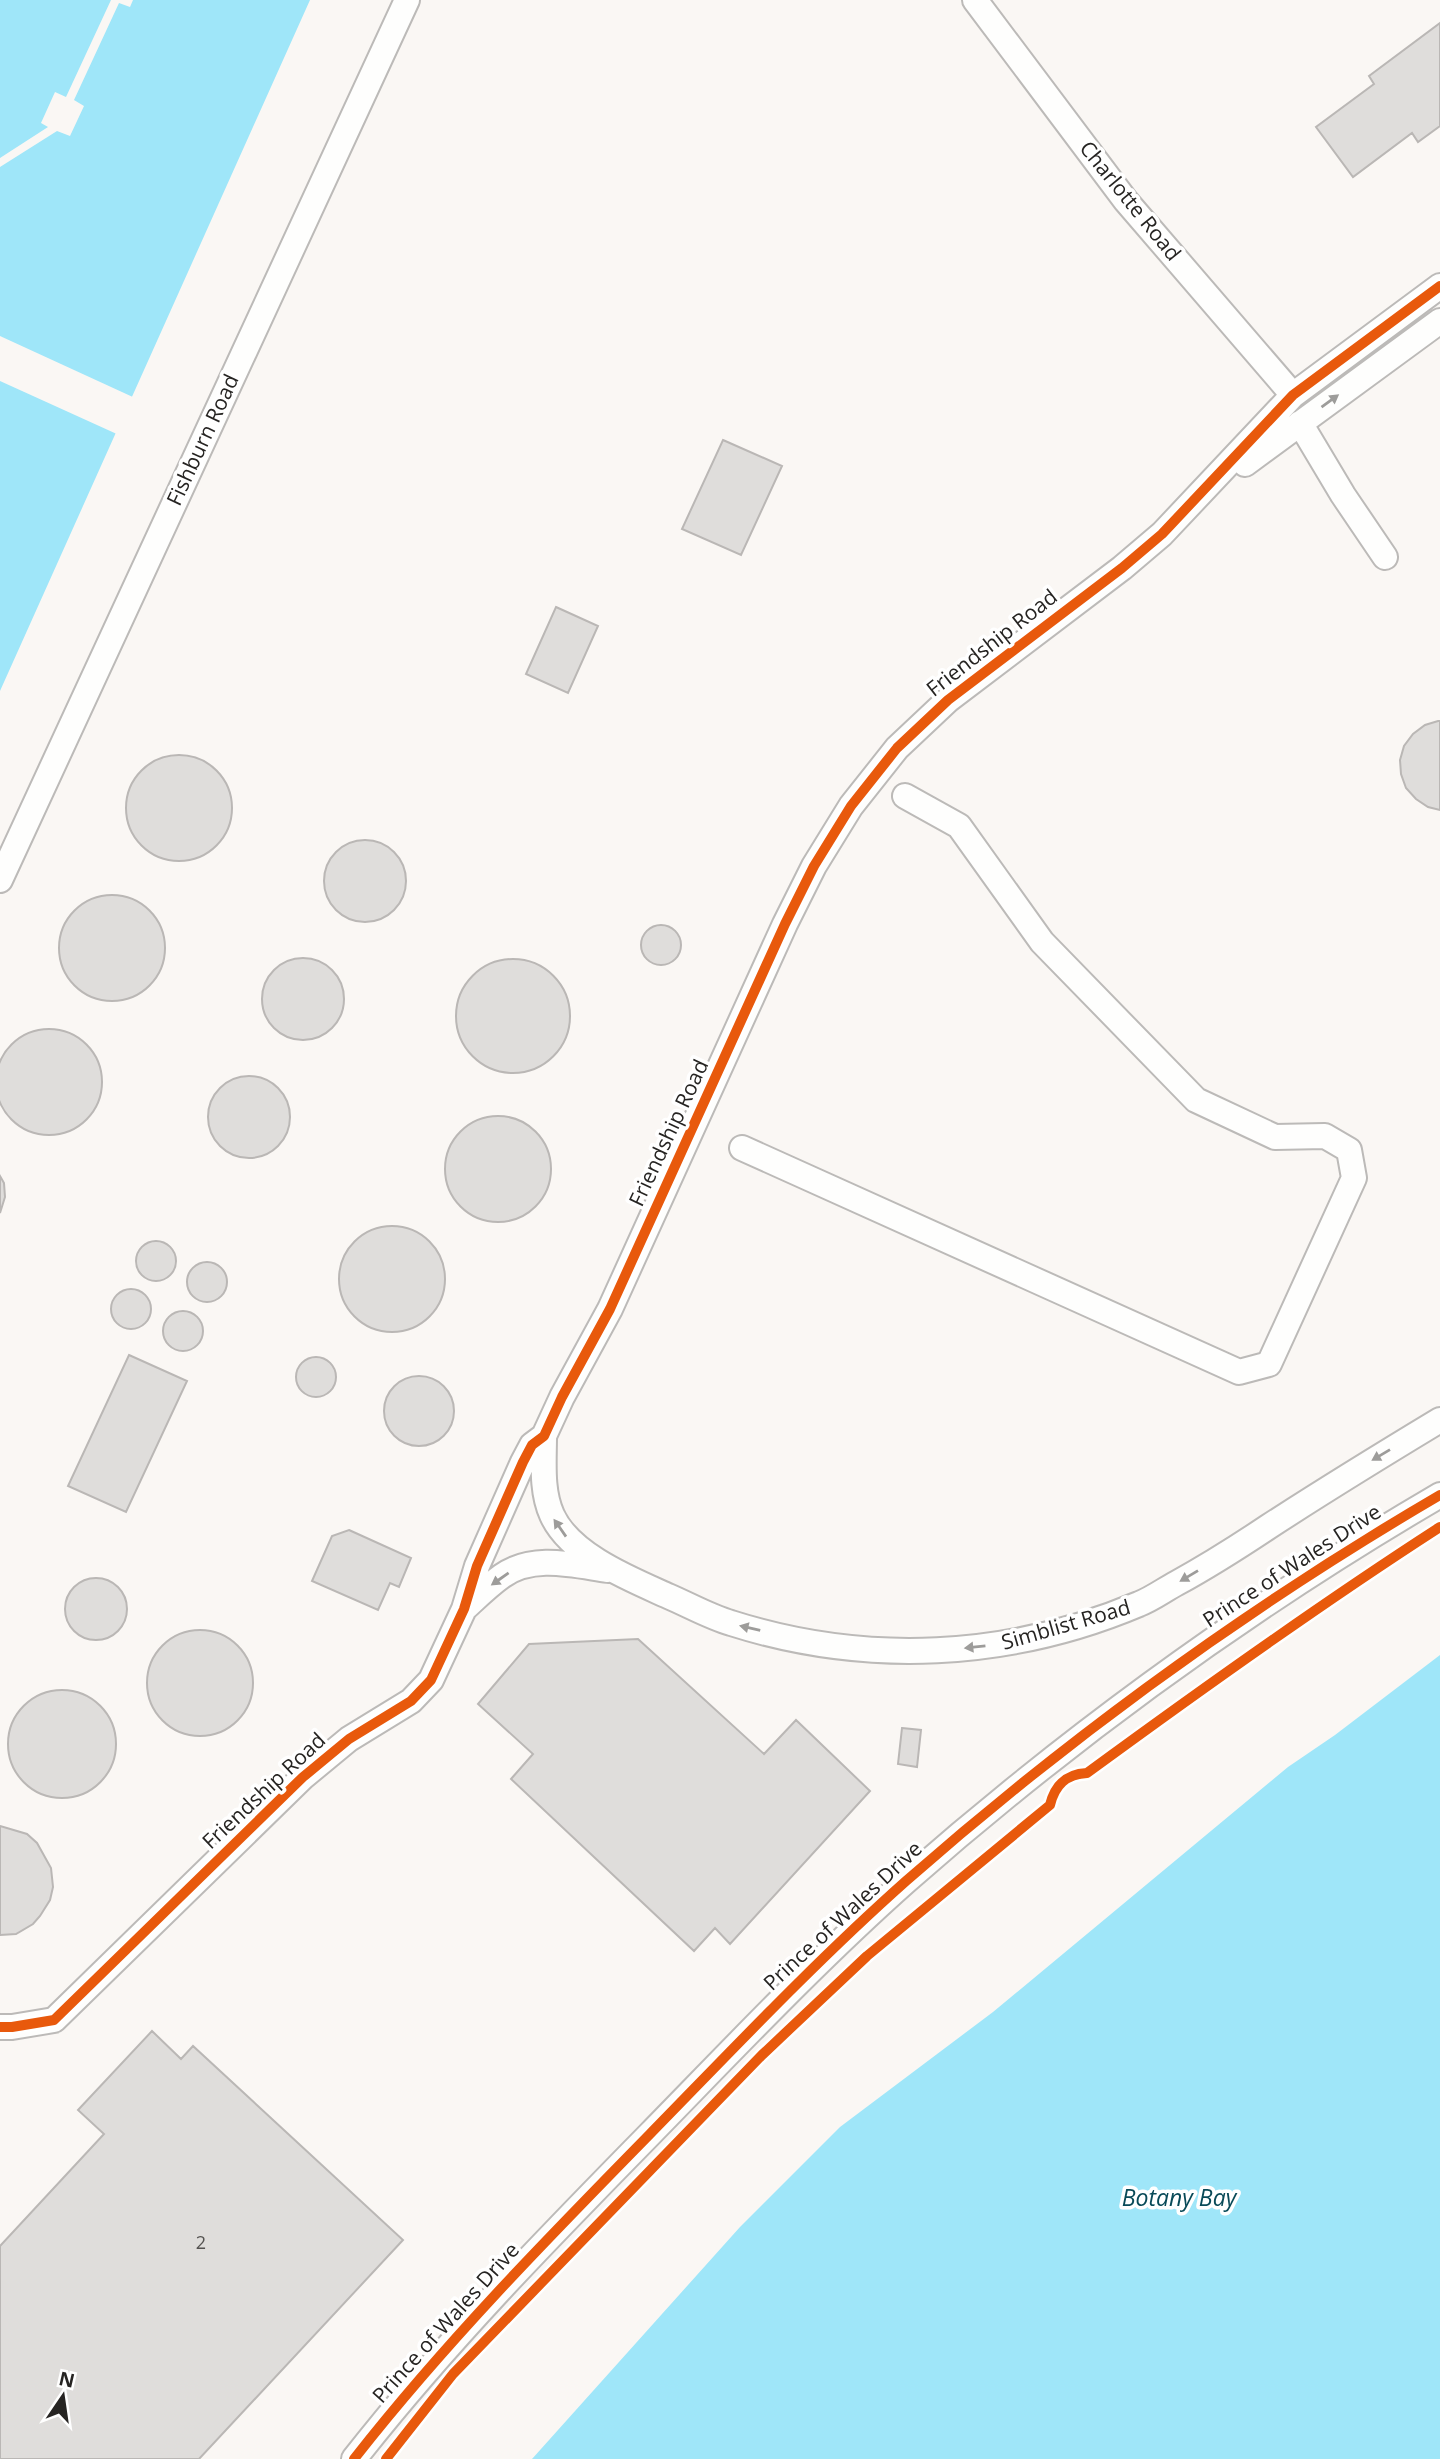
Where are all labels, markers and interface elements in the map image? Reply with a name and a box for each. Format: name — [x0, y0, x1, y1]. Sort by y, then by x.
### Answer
street label: Charlotte Road — [1074, 135, 1188, 266]
street label: Fishburn Road — [159, 369, 245, 510]
one-way arrow — [1321, 394, 1339, 408]
street label: Friendship Road — [920, 582, 1063, 702]
street label: Friendship Road — [622, 1055, 714, 1210]
one-way arrow — [1372, 1449, 1391, 1461]
street label: Prince of Wales Drive — [1197, 1497, 1386, 1633]
one-way arrow — [553, 1519, 567, 1537]
one-way arrow — [1179, 1570, 1198, 1582]
one-way arrow — [491, 1572, 509, 1586]
street label: Simblist Road — [998, 1592, 1133, 1656]
one-way arrow — [739, 1622, 761, 1633]
one-way arrow — [964, 1642, 986, 1653]
street label: Friendship Road — [196, 1726, 331, 1855]
street label: Prince of Wales Drive — [757, 1834, 928, 1996]
water label: Botany Bay — [1122, 2181, 1238, 2213]
house number: 2 — [196, 2230, 206, 2254]
street label: Prince of Wales Drive — [366, 2236, 525, 2409]
north arrow — [28, 2361, 98, 2431]
text: N — [56, 2365, 77, 2394]

